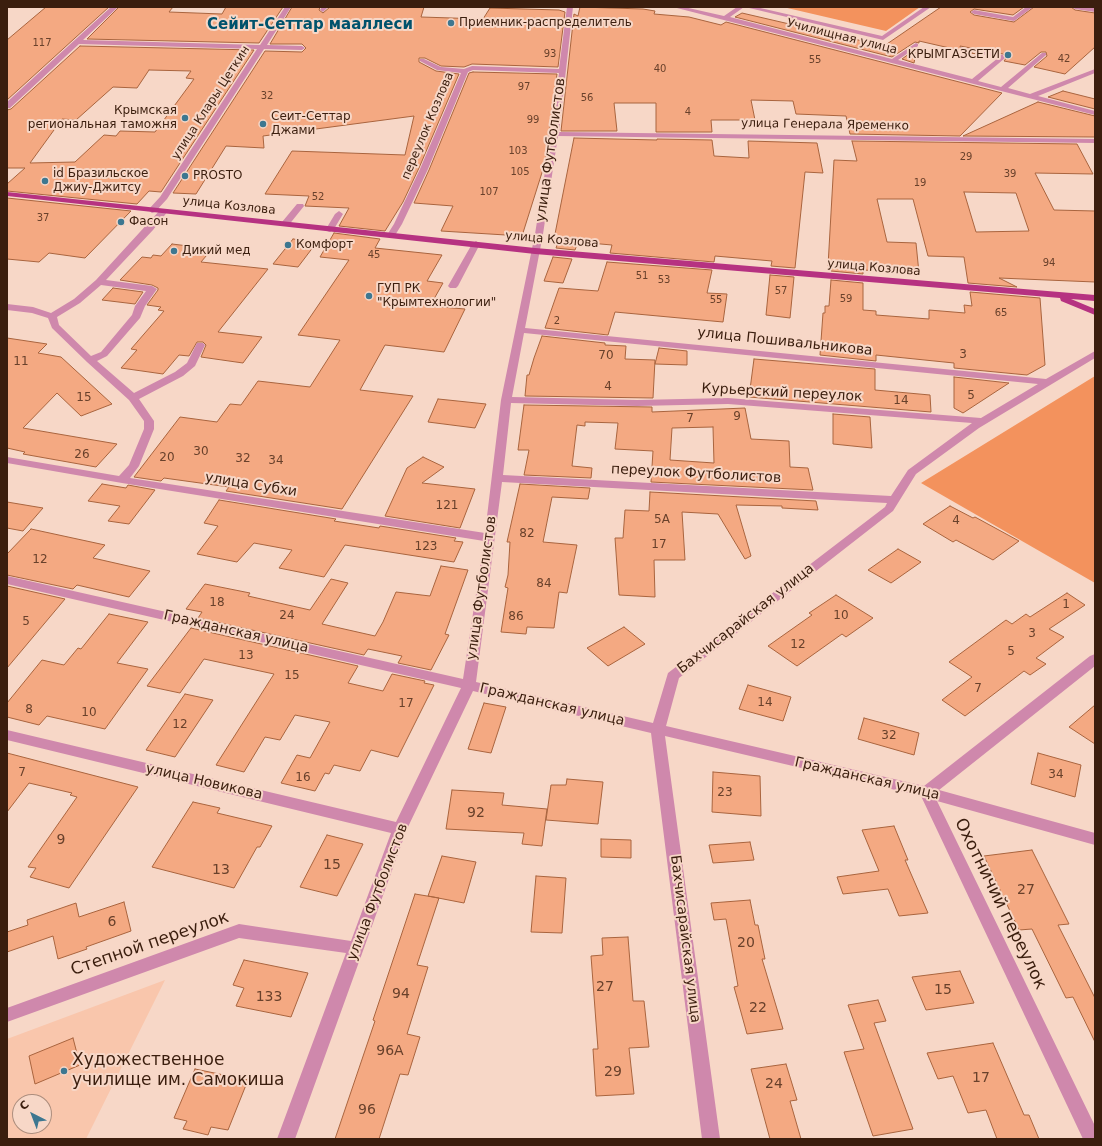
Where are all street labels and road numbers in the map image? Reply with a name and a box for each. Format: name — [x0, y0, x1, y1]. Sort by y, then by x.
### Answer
street label: Училищная улица — [785, 16, 899, 58]
street label: улица Клары Цеткин — [169, 43, 253, 163]
street label: переулок Козлова — [399, 70, 457, 182]
street label: улица Футболистов — [533, 77, 569, 223]
street label: улица Генерала Яременко — [741, 116, 909, 134]
street label: улица Козлова — [182, 194, 276, 218]
street label: улица Козлова — [505, 229, 599, 251]
street label: улица Козлова — [827, 257, 921, 279]
street label: улица Пошивальникова — [697, 324, 873, 360]
street label: Курьерский переулок — [701, 380, 863, 406]
street label: переулок Футболистов — [610, 461, 782, 487]
street label: улица Субхи — [204, 469, 298, 501]
street label: улица Футболистов — [464, 515, 500, 661]
street label: Бахчисарайская улица — [674, 560, 818, 678]
street label: Гражданская улица — [162, 607, 310, 657]
street label: Гражданская улица — [478, 680, 626, 730]
street label: Гражданская улица — [793, 754, 941, 804]
street label: улица Новикова — [144, 760, 264, 804]
street label: Охотничий переулок — [950, 815, 1050, 993]
street label: улица Футболистов — [344, 821, 412, 963]
street label: Бахчисарайская улица — [666, 854, 704, 1024]
street label: Степной переулок — [68, 907, 232, 981]

